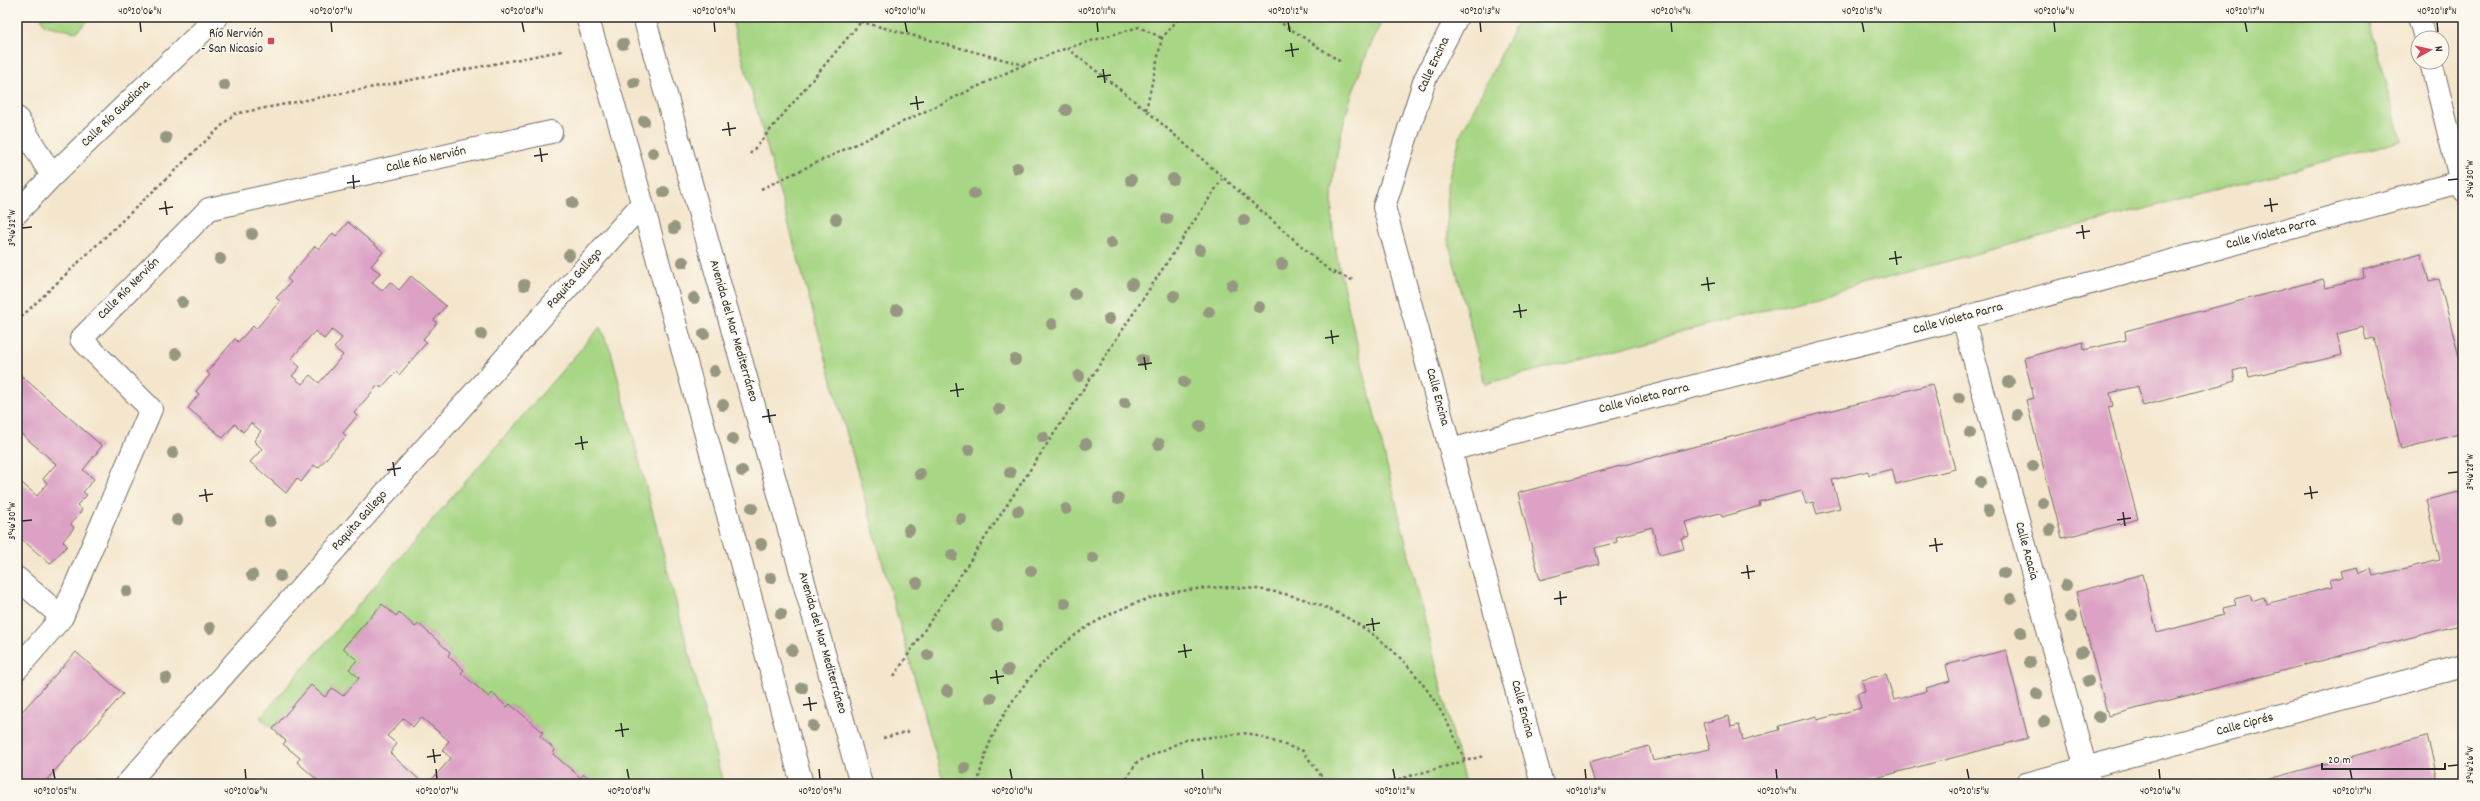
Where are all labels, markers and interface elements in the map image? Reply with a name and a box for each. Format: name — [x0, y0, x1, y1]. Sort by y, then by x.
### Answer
text: 40°20'06"N — [118, 5, 162, 19]
text: 40°20'07"N — [310, 5, 352, 19]
text: 40°20'08"N — [501, 5, 543, 19]
text: 40°20'09"N — [692, 5, 736, 19]
text: 40°20'10"N — [885, 5, 925, 19]
text: 40°20'11"N — [1078, 5, 1116, 19]
text: 40°20'12"N — [1268, 5, 1308, 19]
text: 40°20'13"N — [1460, 5, 1500, 19]
text: 40°20'14"N — [1651, 5, 1691, 19]
text: 40°20'15"N — [1842, 5, 1882, 19]
text: 40°20'16"N — [2034, 5, 2074, 19]
text: 40°20'17"N — [2225, 5, 2265, 19]
text: 40°20'18"N — [2417, 5, 2457, 19]
place label: Río Nervión - San Nicasio — [201, 25, 263, 59]
north arrow — [2410, 30, 2450, 70]
street label: Calle Encina — [1413, 33, 1455, 96]
marker: Río Nervión - San Nicasio — [266, 36, 276, 46]
text: N — [2430, 45, 2446, 53]
street label: Calle Río Guadiana — [77, 75, 156, 152]
street label: Calle Río Nervión — [384, 142, 468, 178]
text: 3°46'30"W — [2464, 160, 2478, 198]
text: 3°46'32"W — [6, 209, 20, 246]
street label: Calle Violeta Parra — [2224, 213, 2319, 255]
street label: Paquita Gallego — [543, 244, 608, 313]
street label: Calle Río Nervión — [93, 253, 165, 325]
street label: Avenida del Mar Mediterráneo — [704, 258, 762, 405]
street label: Calle Violeta Parra — [1911, 298, 2006, 340]
street label: Calle Encina — [1420, 366, 1454, 429]
street label: Calle Violeta Parra — [1597, 378, 1692, 419]
text: 3°46'28"W — [2464, 454, 2478, 490]
street label: Paquita Gallego — [328, 486, 393, 555]
text: 3°46'30"W — [6, 502, 20, 540]
street label: Calle Acacia — [2009, 520, 2043, 583]
street label: Avenida del Mar Mediterráneo — [793, 570, 851, 717]
street label: Calle Encina — [1505, 678, 1539, 741]
street label: Calle Ciprés — [2214, 708, 2276, 742]
scale bar — [2322, 745, 2445, 771]
text: 3°46'26"W — [2464, 746, 2478, 784]
text: 20 m — [2328, 752, 2351, 769]
text: 40°20'05"N — [33, 785, 77, 799]
text: 40°20'06"N — [224, 785, 268, 799]
text: 40°20'07"N — [416, 785, 458, 799]
text: 40°20'08"N — [608, 785, 650, 799]
text: 40°20'09"N — [798, 785, 842, 799]
text: 40°20'10"N — [992, 785, 1032, 799]
text: 40°20'11"N — [1184, 785, 1222, 799]
text: 40°20'12"N — [1375, 785, 1415, 799]
text: 40°20'13"N — [1566, 785, 1606, 799]
text: 40°20'14"N — [1757, 785, 1797, 799]
text: 40°20'15"N — [1949, 785, 1989, 799]
text: 40°20'16"N — [2140, 785, 2180, 799]
text: 40°20'17"N — [2332, 785, 2372, 799]

